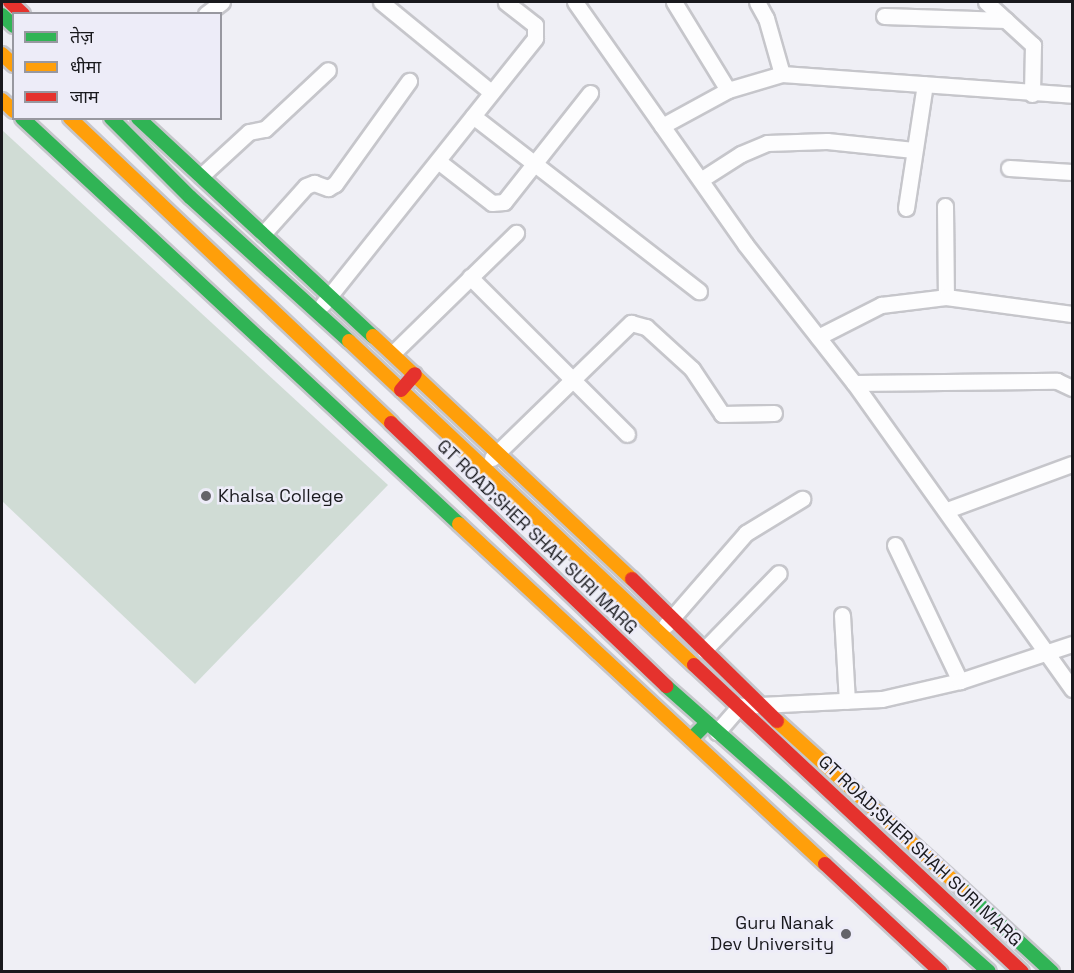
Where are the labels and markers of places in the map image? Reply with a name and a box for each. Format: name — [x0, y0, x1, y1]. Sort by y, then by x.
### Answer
place label: Khalsa College — [218, 485, 344, 507]
marker: Khalsa College — [199, 489, 213, 503]
place label: Guru Nanak Dev University — [710, 913, 834, 956]
marker: Guru Nanak Dev University — [839, 927, 853, 941]

